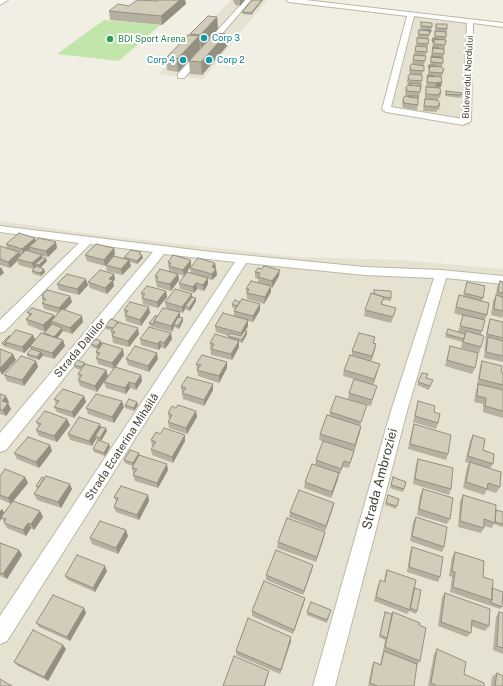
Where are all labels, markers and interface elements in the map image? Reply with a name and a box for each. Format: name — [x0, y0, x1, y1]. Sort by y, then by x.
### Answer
marker: Corp 3 — [199, 33, 209, 43]
place label: Corp 3 — [212, 33, 240, 43]
marker: BDI Sport Arena — [105, 34, 115, 44]
place label: BDI Sport Arena — [118, 34, 186, 44]
street label: Bulevardul Nordului — [460, 35, 476, 119]
place label: Corp 4 — [147, 55, 175, 65]
marker: Corp 4 — [178, 55, 188, 65]
marker: Corp 2 — [204, 55, 214, 65]
place label: Corp 2 — [217, 55, 245, 65]
street label: Strada Daliilor — [51, 316, 109, 380]
street label: Strada Ecaterina Mihăilă — [82, 391, 162, 503]
street label: Strada Ambroziei — [359, 427, 401, 531]

